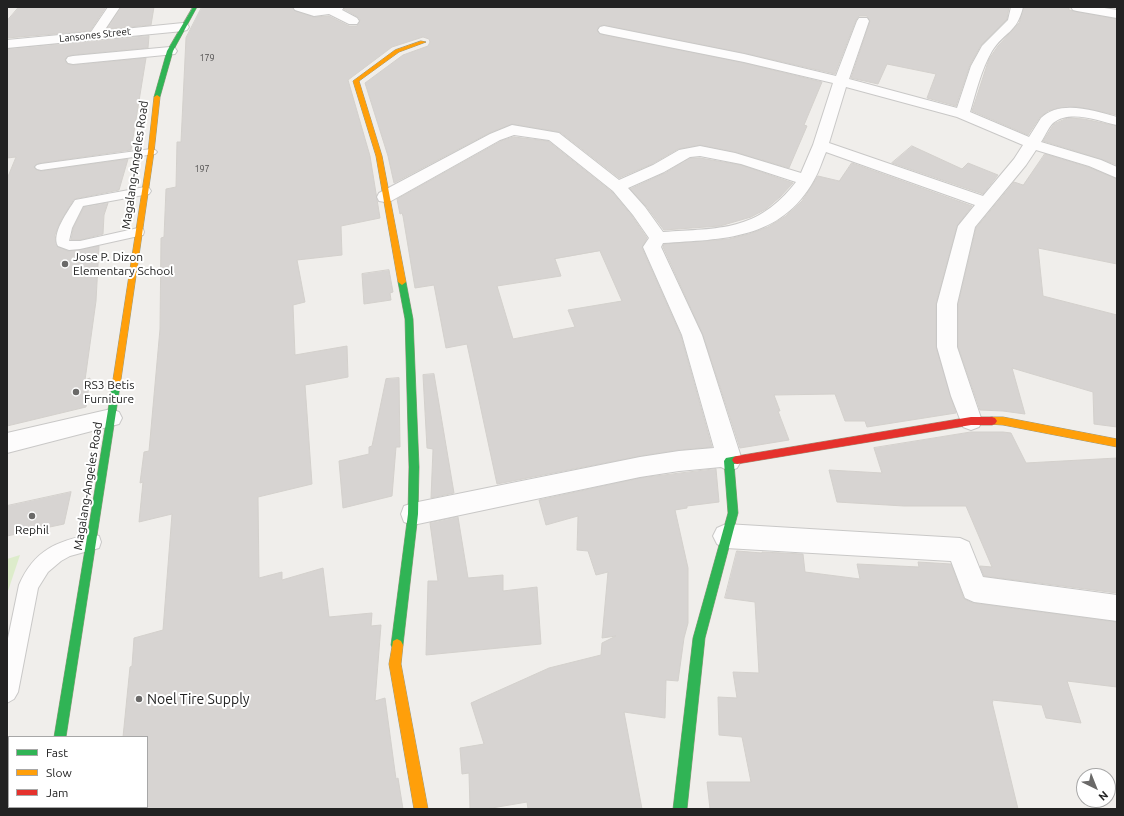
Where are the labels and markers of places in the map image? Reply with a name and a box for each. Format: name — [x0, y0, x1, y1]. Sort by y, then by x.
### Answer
place label: Jose P. Dizon Elementary School — [73, 250, 173, 278]
marker: Jose P. Dizon Elementary School — [60, 259, 70, 269]
place label: RS3 Betis Furniture — [84, 378, 134, 406]
marker: RS3 Betis Furniture — [71, 387, 81, 397]
marker: Rephil — [27, 511, 37, 521]
place label: Rephil — [15, 523, 49, 537]
place label: Noel Tire Supply — [147, 691, 250, 707]
marker: Noel Tire Supply — [134, 694, 144, 704]

